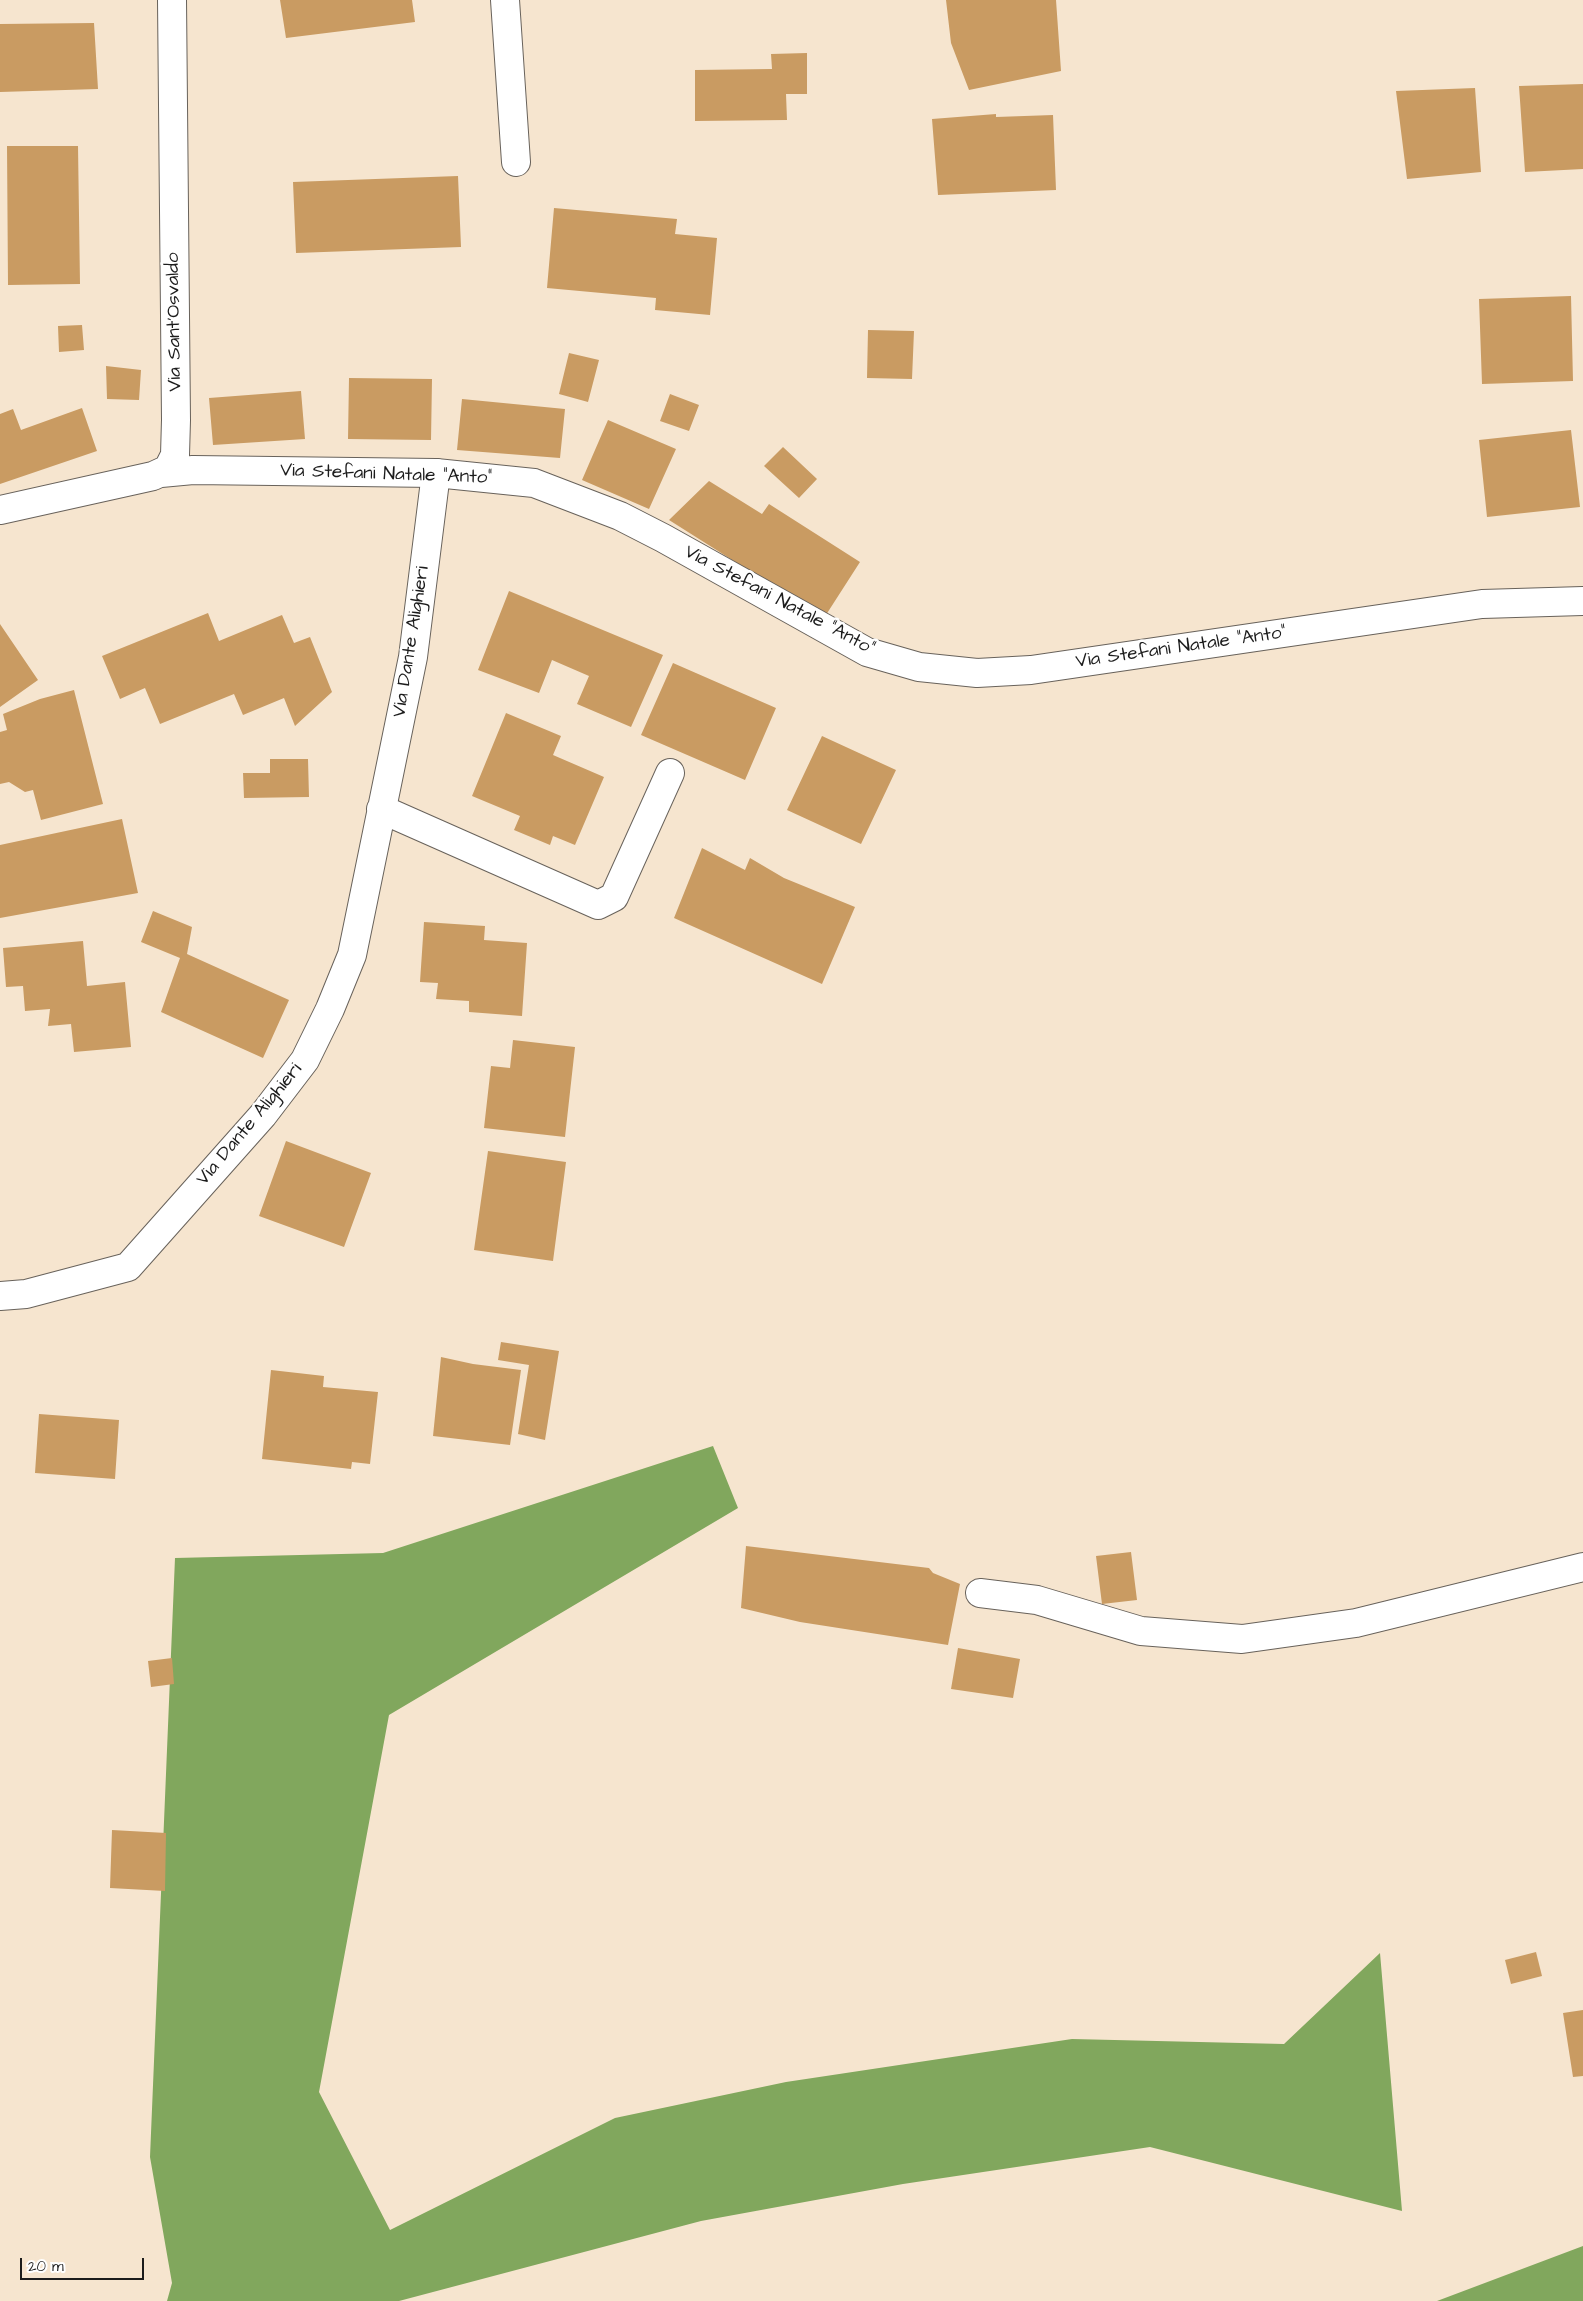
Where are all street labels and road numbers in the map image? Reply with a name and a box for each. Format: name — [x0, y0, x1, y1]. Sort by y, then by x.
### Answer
street label: Via Sant'Osvaldo — [162, 252, 188, 392]
street label: Via Stefani Natale "Anto" — [280, 460, 492, 490]
street label: Via Stefani Natale "Anto" — [680, 541, 878, 661]
street label: Via Dante Alighieri — [389, 565, 435, 719]
street label: Via Stefani Natale "Anto" — [1074, 622, 1288, 674]
street label: Via Dante Alighieri — [192, 1059, 308, 1191]

